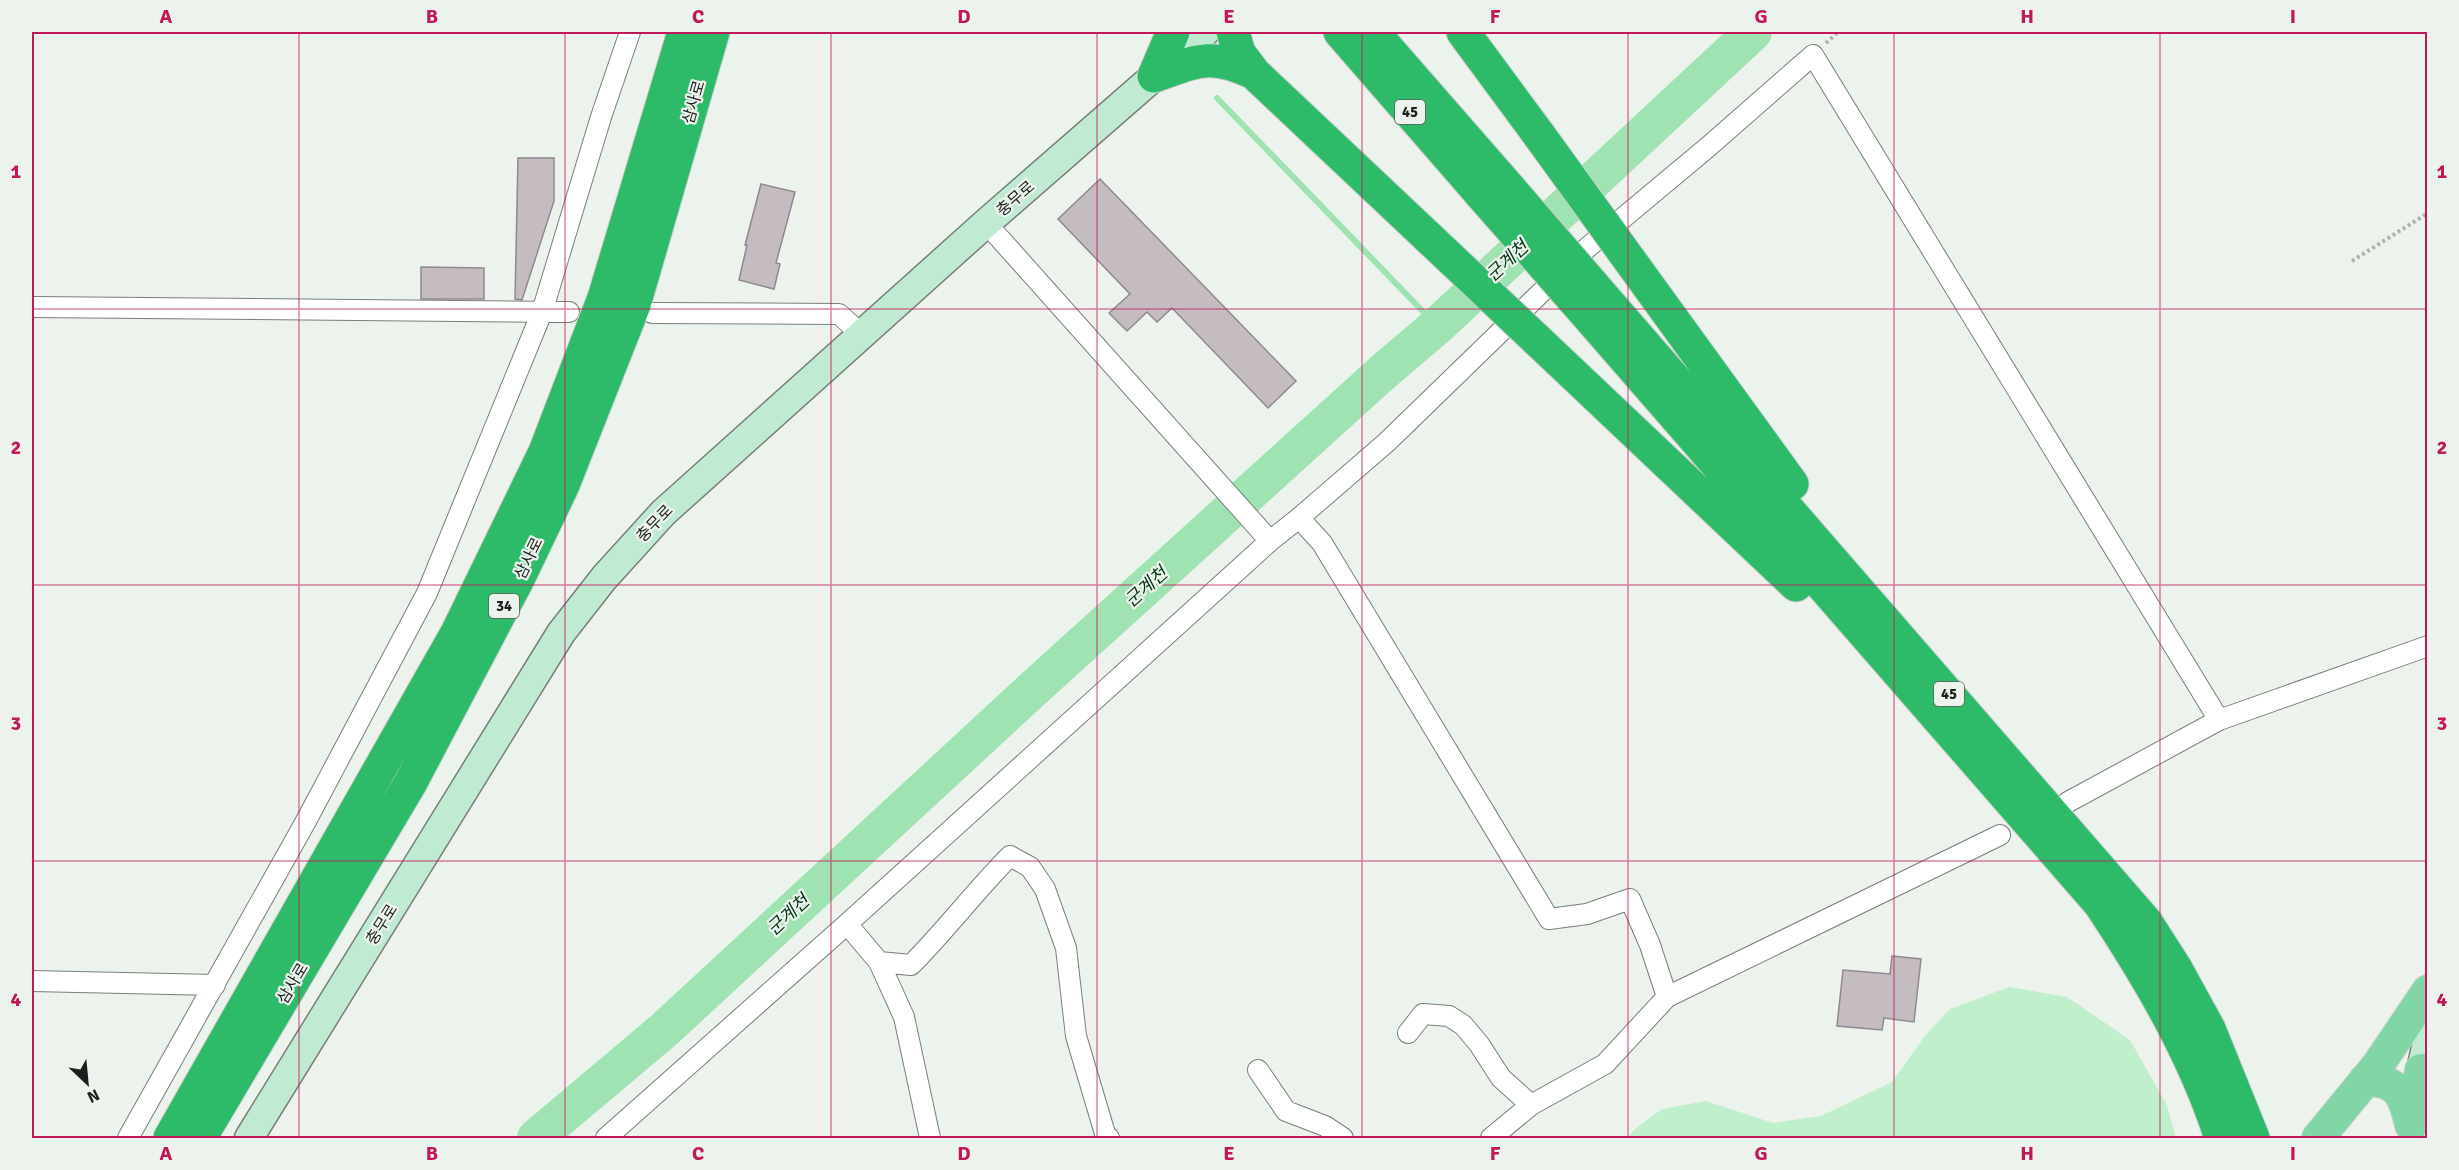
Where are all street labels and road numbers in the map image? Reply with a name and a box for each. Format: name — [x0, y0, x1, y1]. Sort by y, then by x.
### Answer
street label: 삼사로 — [678, 78, 710, 126]
road number: 45 — [1395, 100, 1425, 124]
street label: 충무로 — [992, 177, 1039, 221]
street label: 충무로 — [632, 501, 677, 547]
street label: 삼사로 — [510, 534, 548, 583]
road number: 34 — [489, 594, 519, 618]
road number: 45 — [1934, 682, 1964, 706]
street label: 충무로 — [362, 900, 402, 949]
street label: 삼사로 — [273, 959, 313, 1008]

